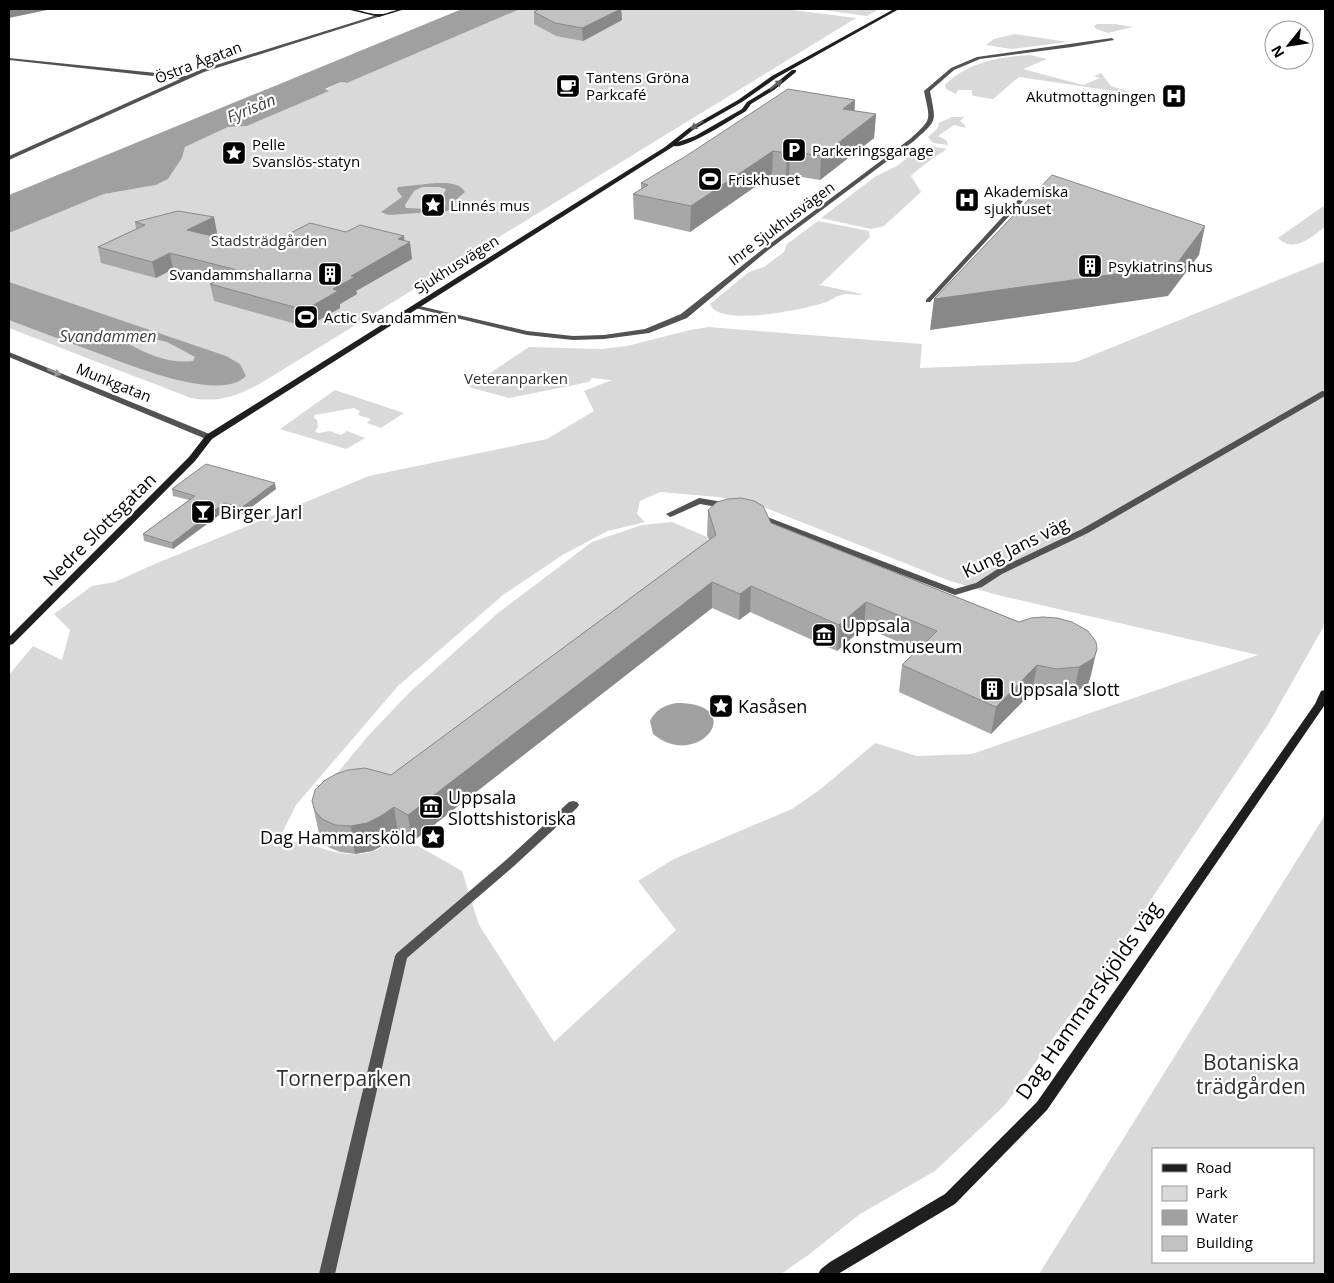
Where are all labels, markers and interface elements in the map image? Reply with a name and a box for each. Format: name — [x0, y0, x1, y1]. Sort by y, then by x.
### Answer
north arrow — [1264, 20, 1314, 70]
street label: Östra Ågatan — [152, 36, 244, 88]
text: N — [1266, 42, 1288, 61]
place label: Tantens Gröna Parkcafé — [586, 67, 689, 104]
cafe icon: Tantens Gröna Parkcafé — [555, 73, 581, 99]
one-way arrow — [769, 80, 782, 91]
hospital icon: Akutmottagningen — [1161, 83, 1187, 109]
place label: Akutmottagningen — [1026, 86, 1156, 106]
water label: Fyrisån — [223, 88, 279, 128]
one-way arrow — [691, 121, 704, 130]
place label: Pelle Svanslös-statyn — [252, 134, 360, 171]
parking icon: Parkeringsgarage — [781, 137, 807, 163]
place icon: Pelle Svanslös-statyn — [221, 140, 247, 166]
place label: Parkeringsgarage — [812, 140, 934, 160]
sports icon: Friskhuset — [697, 166, 723, 192]
place label: Friskhuset — [728, 169, 800, 189]
street label: Inre Sjukhusvägen — [724, 176, 838, 270]
place label: Akademiska sjukhuset — [984, 181, 1068, 218]
hospital icon: Akademiska sjukhuset — [954, 187, 980, 213]
place icon: Linnés mus — [420, 192, 446, 218]
place label: Linnés mus — [450, 195, 530, 215]
park label: Stadsträdgården — [211, 230, 327, 250]
street label: Sjukhusvägen — [410, 230, 502, 298]
building icon: Psykiatrins hus — [1077, 253, 1103, 279]
place label: Psykiatrins hus — [1108, 256, 1213, 276]
building icon: Svandammshallarna — [317, 261, 343, 287]
place label: Svandammshallarna — [169, 264, 312, 284]
sports icon: Actic Svandammen — [293, 304, 319, 330]
place label: Actic Svandammen — [324, 307, 457, 327]
water label: Svandammen — [59, 325, 157, 347]
street label: Munkgatan — [74, 358, 154, 406]
park label: Veteranparken — [464, 368, 568, 388]
one-way arrow — [47, 369, 61, 377]
street label: Nedre Slottsgatan — [37, 467, 161, 591]
bar icon: Birger Jarl — [190, 499, 216, 525]
place label: Birger Jarl — [220, 500, 302, 524]
street label: Kung Jans väg — [958, 511, 1072, 583]
place label: Uppsala konstmuseum — [842, 613, 962, 658]
museum icon: Uppsala konstmuseum — [811, 622, 837, 648]
building icon: Uppsala slott — [979, 676, 1005, 702]
place label: Uppsala slott — [1010, 677, 1120, 701]
place icon: Kasåsen — [708, 693, 734, 719]
place label: Kasåsen — [738, 694, 807, 718]
place label: Uppsala Slottshistoriska — [448, 785, 576, 830]
museum icon: Uppsala Slottshistoriska — [418, 794, 444, 820]
place icon: Dag Hammarsköld — [420, 824, 446, 850]
place label: Dag Hammarsköld — [260, 825, 416, 849]
street label: Dag Hammarskjölds väg — [1009, 895, 1167, 1105]
park label: Botaniska trädgården — [1196, 1048, 1306, 1100]
park label: Tornerparken — [277, 1064, 411, 1092]
legend — [1152, 1148, 1314, 1263]
text: Road — [1196, 1157, 1232, 1177]
text: Park — [1196, 1182, 1227, 1202]
text: Water — [1196, 1207, 1238, 1227]
text: Building — [1196, 1232, 1253, 1252]

